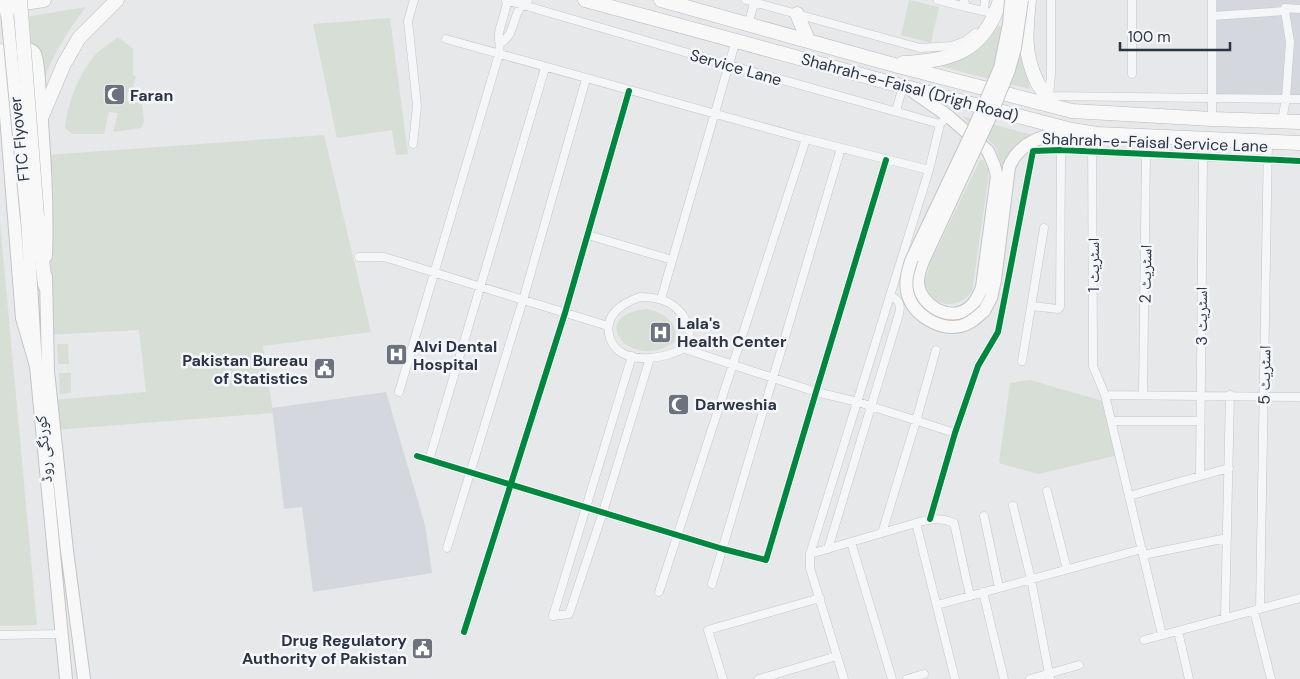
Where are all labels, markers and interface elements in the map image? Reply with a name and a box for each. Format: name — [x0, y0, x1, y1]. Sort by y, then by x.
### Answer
scale bar — [1120, 20, 1230, 52]
text: 100 m — [1128, 27, 1171, 47]
street label: Service Lane — [688, 44, 784, 91]
street label: Shahrah-e-Faisal (Drigh Road) — [799, 48, 1021, 127]
mosque icon: Faran — [102, 83, 126, 107]
place label: Faran — [130, 85, 173, 106]
street label: FTC Flyover — [5, 95, 34, 182]
street label: Shahrah-e-Faisal Service Lane — [1042, 128, 1268, 157]
street label: اسٹریٹ 1 — [1083, 238, 1104, 292]
street label: اسٹریٹ 2 — [1134, 245, 1157, 303]
street label: اسٹریٹ 3 — [1191, 287, 1212, 345]
place label: Lala's Health Center — [677, 313, 787, 352]
hospital icon: Lala's Health Center — [649, 320, 673, 344]
place label: Alvi Dental Hospital — [413, 336, 497, 375]
hospital icon: Alvi Dental Hospital — [385, 343, 409, 367]
street label: اسٹریٹ 5 — [1253, 345, 1276, 405]
place label: Pakistan Bureau of Statistics — [182, 350, 308, 389]
public building icon: Pakistan Bureau of Statistics — [312, 357, 336, 381]
mosque icon: Darweshia — [667, 392, 691, 416]
place label: Darweshia — [695, 394, 777, 415]
street label: کورنگی روڈ — [30, 414, 57, 484]
place label: Drug Regulatory Authority of Pakistan — [242, 630, 407, 669]
public building icon: Drug Regulatory Authority of Pakistan — [411, 637, 435, 661]

